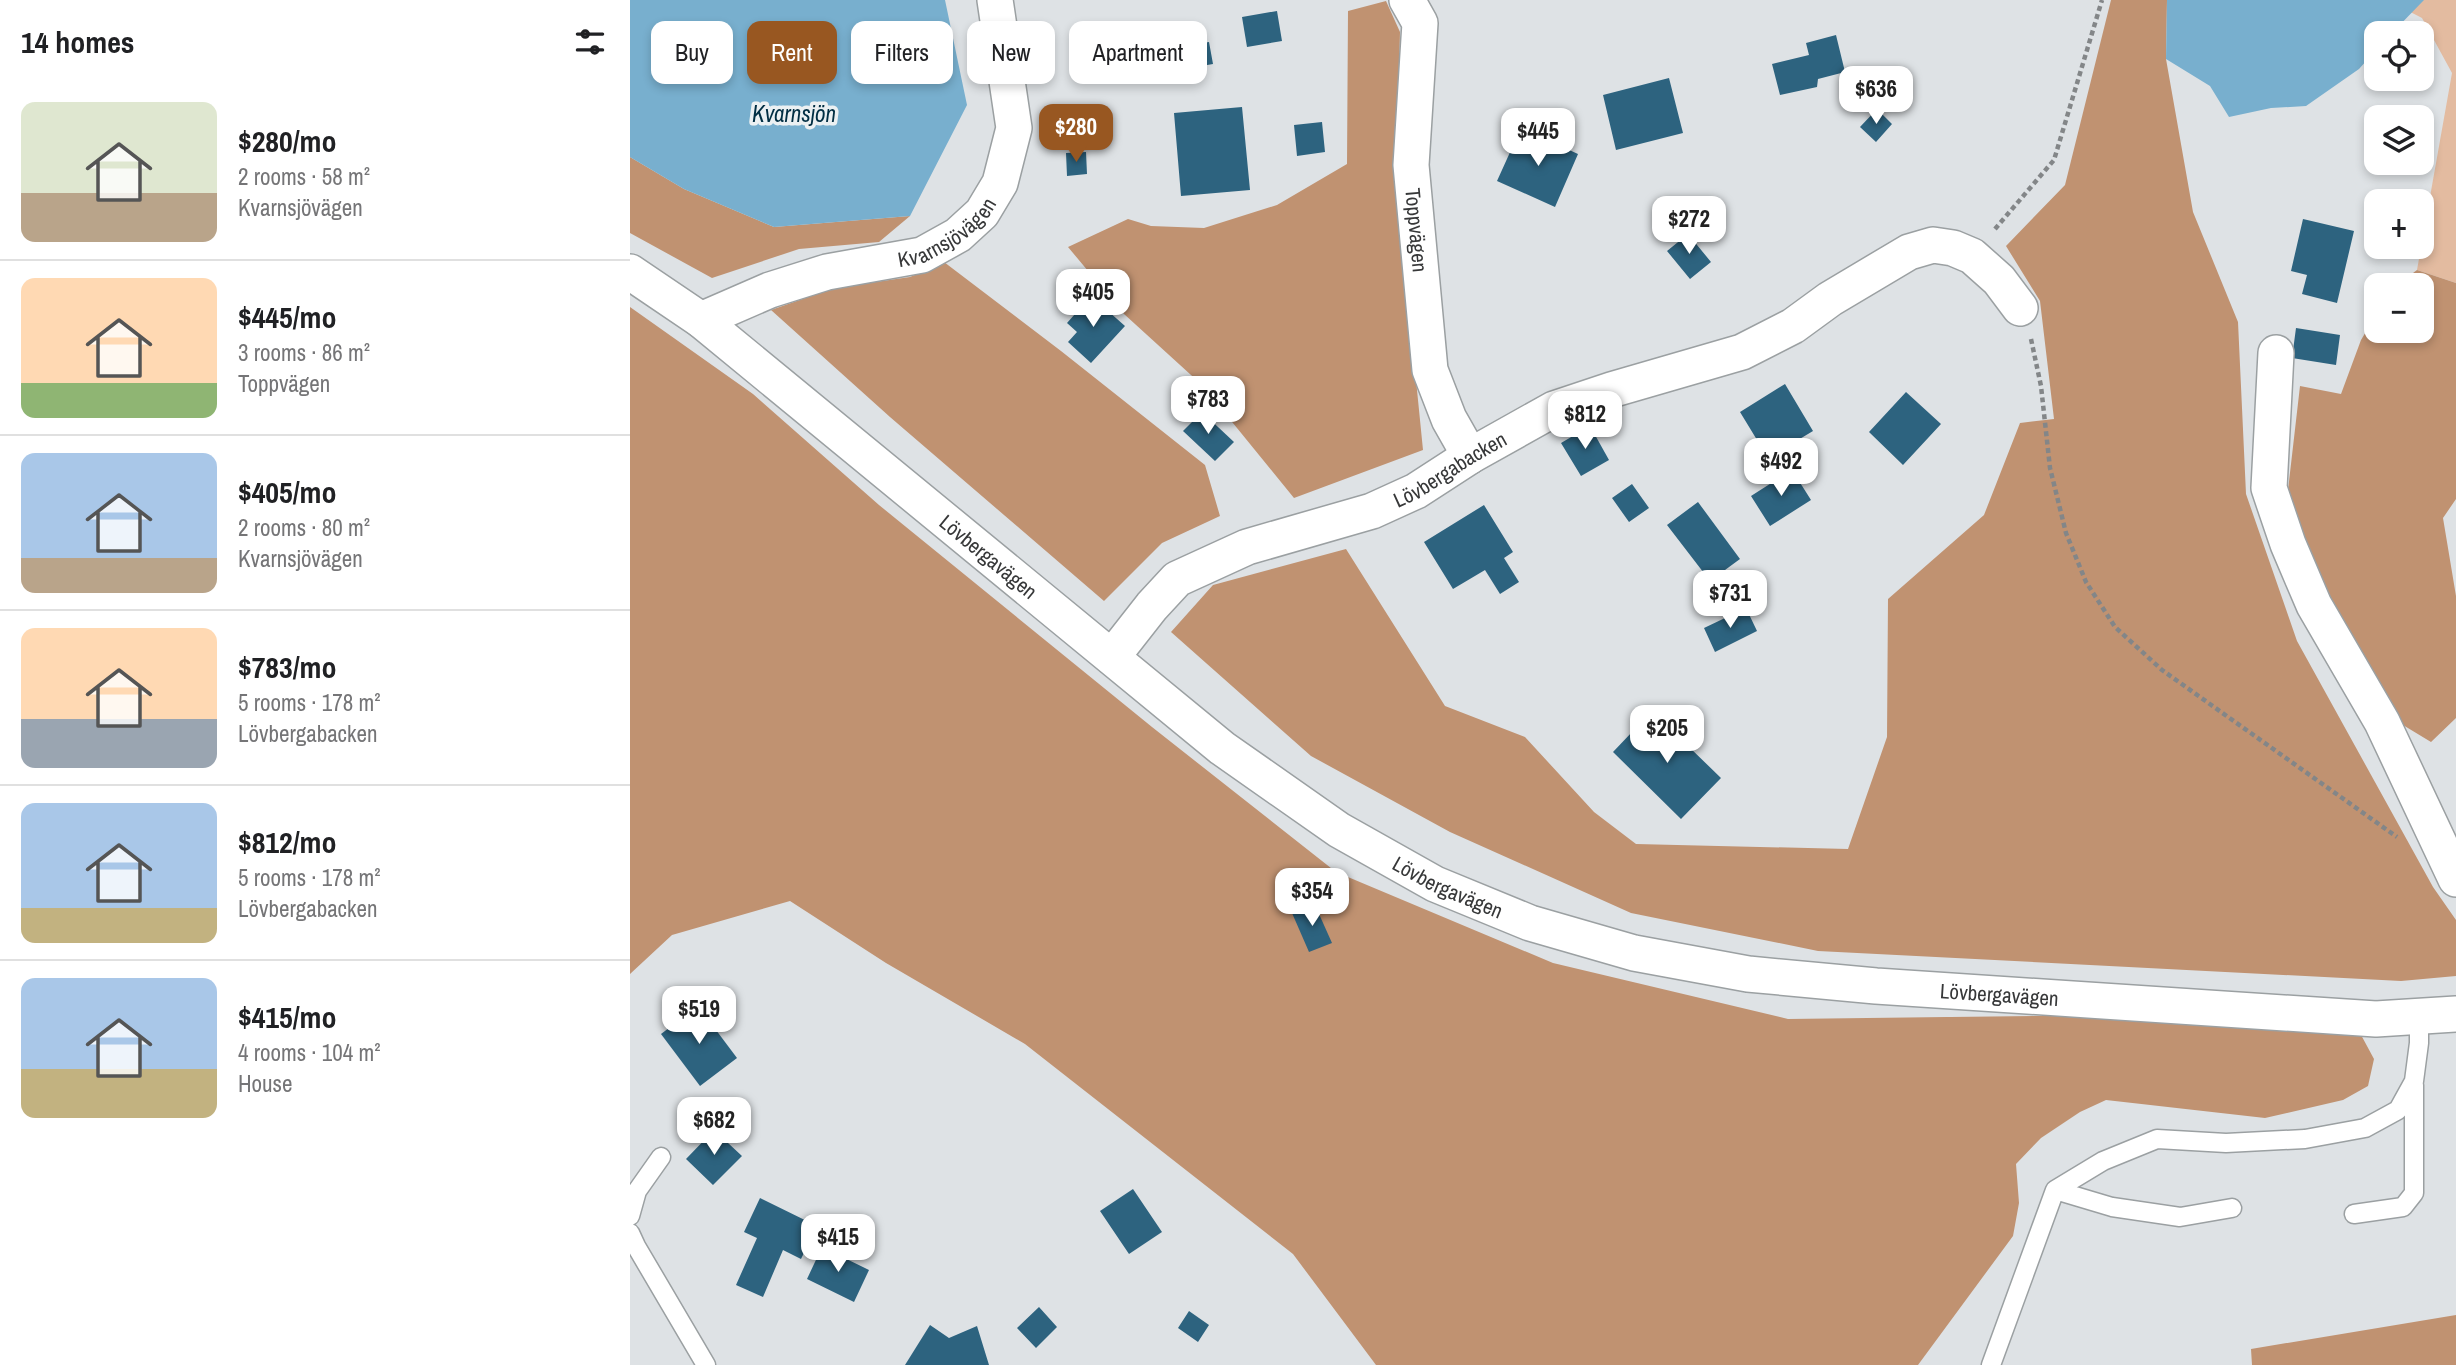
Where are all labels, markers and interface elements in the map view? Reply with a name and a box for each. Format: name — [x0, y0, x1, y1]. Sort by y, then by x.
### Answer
chip: Buy — [651, 21, 733, 84]
chip: Rent — [747, 21, 837, 84]
chip: Filters — [851, 21, 953, 84]
chip: New — [967, 21, 1055, 84]
chip: Apartment — [1069, 21, 1207, 84]
map controls — [2364, 21, 2434, 343]
button: locate — [2364, 21, 2434, 91]
text: 14 homes — [21, 22, 135, 62]
icon: filters — [571, 23, 609, 61]
pin: $636 — [1835, 66, 1917, 126]
text: $636 — [1855, 73, 1897, 104]
water label: Kvarnsjön — [752, 98, 836, 129]
pin: $280 — [1035, 104, 1117, 164]
button: layers — [2364, 105, 2434, 175]
pin: $445 — [1497, 108, 1579, 168]
text: $280 — [1055, 111, 1097, 142]
text: $445 — [1517, 115, 1559, 146]
text: $280/mo — [238, 121, 336, 161]
icon: home — [77, 130, 161, 214]
text: 2 rooms · 58 m² — [238, 161, 370, 192]
street label: Toppvägen — [1399, 187, 1435, 273]
button: + — [2364, 189, 2434, 259]
text: Kvarnsjövägen — [238, 192, 363, 223]
street label: Kvarnsjövägen — [895, 192, 1003, 274]
pin: $272 — [1648, 196, 1730, 256]
text: $272 — [1668, 203, 1710, 234]
pin: $405 — [1052, 270, 1134, 329]
button: − — [2364, 273, 2434, 343]
text: $405 — [1072, 276, 1114, 307]
text: $445/mo — [238, 297, 336, 337]
icon: home — [77, 306, 161, 390]
text: 3 rooms · 86 m² — [238, 337, 370, 368]
text: Toppvägen — [238, 368, 330, 399]
pin: $783 — [1167, 376, 1249, 436]
text: $783 — [1187, 383, 1229, 414]
pin: $812 — [1544, 392, 1626, 451]
text: $812 — [1564, 398, 1606, 429]
street label: Lövbergabacken — [1388, 424, 1511, 514]
pin: $492 — [1740, 438, 1822, 498]
text: $492 — [1760, 445, 1802, 476]
text: $405/mo — [238, 472, 336, 512]
icon: home — [77, 481, 161, 565]
street label: Lövbergavägen — [934, 507, 1044, 605]
text: 2 rooms · 80 m² — [238, 512, 370, 543]
text: Kvarnsjövägen — [238, 543, 363, 574]
pin: $731 — [1689, 570, 1771, 630]
text: $731 — [1709, 577, 1751, 608]
text: $783/mo — [238, 647, 336, 687]
icon: home — [77, 656, 161, 740]
text: 5 rooms · 178 m² — [238, 687, 381, 718]
pin: $205 — [1626, 706, 1708, 765]
text: $205 — [1646, 712, 1688, 743]
text: Lövbergabacken — [238, 718, 377, 749]
text: $812/mo — [238, 822, 336, 862]
icon: home — [77, 831, 161, 915]
street label: Lövbergavägen — [1387, 849, 1507, 925]
text: 5 rooms · 178 m² — [238, 862, 381, 893]
pin: $354 — [1271, 869, 1353, 928]
text: $354 — [1291, 875, 1333, 906]
text: Lövbergabacken — [238, 893, 377, 924]
street label: Lövbergavägen — [1939, 976, 2060, 1013]
pin: $519 — [658, 986, 740, 1046]
text: $519 — [678, 993, 720, 1024]
text: $415/mo — [238, 997, 336, 1037]
icon: home — [77, 1006, 161, 1090]
text: 4 rooms · 104 m² — [238, 1037, 381, 1068]
text: House — [238, 1068, 293, 1099]
pin: $682 — [673, 1098, 755, 1157]
text: $682 — [693, 1104, 735, 1135]
pin: $415 — [797, 1214, 879, 1274]
text: $415 — [817, 1221, 859, 1252]

